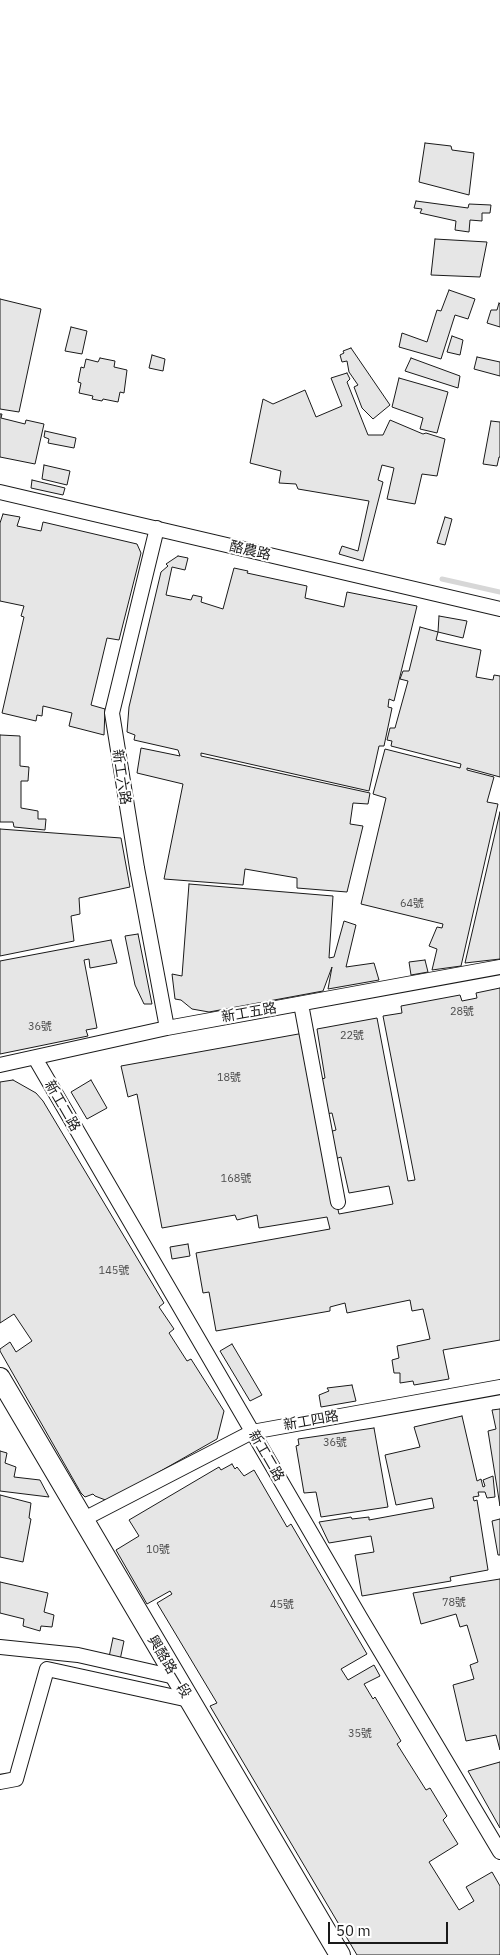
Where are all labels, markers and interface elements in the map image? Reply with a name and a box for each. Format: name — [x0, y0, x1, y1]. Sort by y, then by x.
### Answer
street label: 酪農路 — [228, 538, 272, 564]
street label: 新工六路 — [108, 748, 134, 806]
house number: 64號 — [400, 897, 424, 911]
street label: 新工五路 — [220, 1000, 278, 1026]
house number: 28號 — [450, 1005, 474, 1019]
house number: 36號 — [28, 1020, 52, 1034]
house number: 22號 — [340, 1029, 364, 1043]
house number: 18號 — [217, 1071, 241, 1085]
street label: 新工二路 — [41, 1078, 83, 1134]
house number: 168號 — [221, 1172, 251, 1186]
house number: 145號 — [99, 1264, 129, 1278]
street label: 新工四路 — [282, 1408, 340, 1434]
street label: 新工二路 — [245, 1428, 287, 1484]
house number: 36號 — [323, 1436, 347, 1450]
house number: 10號 — [146, 1543, 170, 1557]
house number: 78號 — [442, 1596, 466, 1610]
house number: 45號 — [270, 1598, 294, 1612]
street label: 興酪路一段 — [144, 1633, 194, 1701]
house number: 35號 — [348, 1727, 372, 1741]
scale bar — [330, 1912, 450, 1944]
text: 50 m — [336, 1921, 371, 1940]

